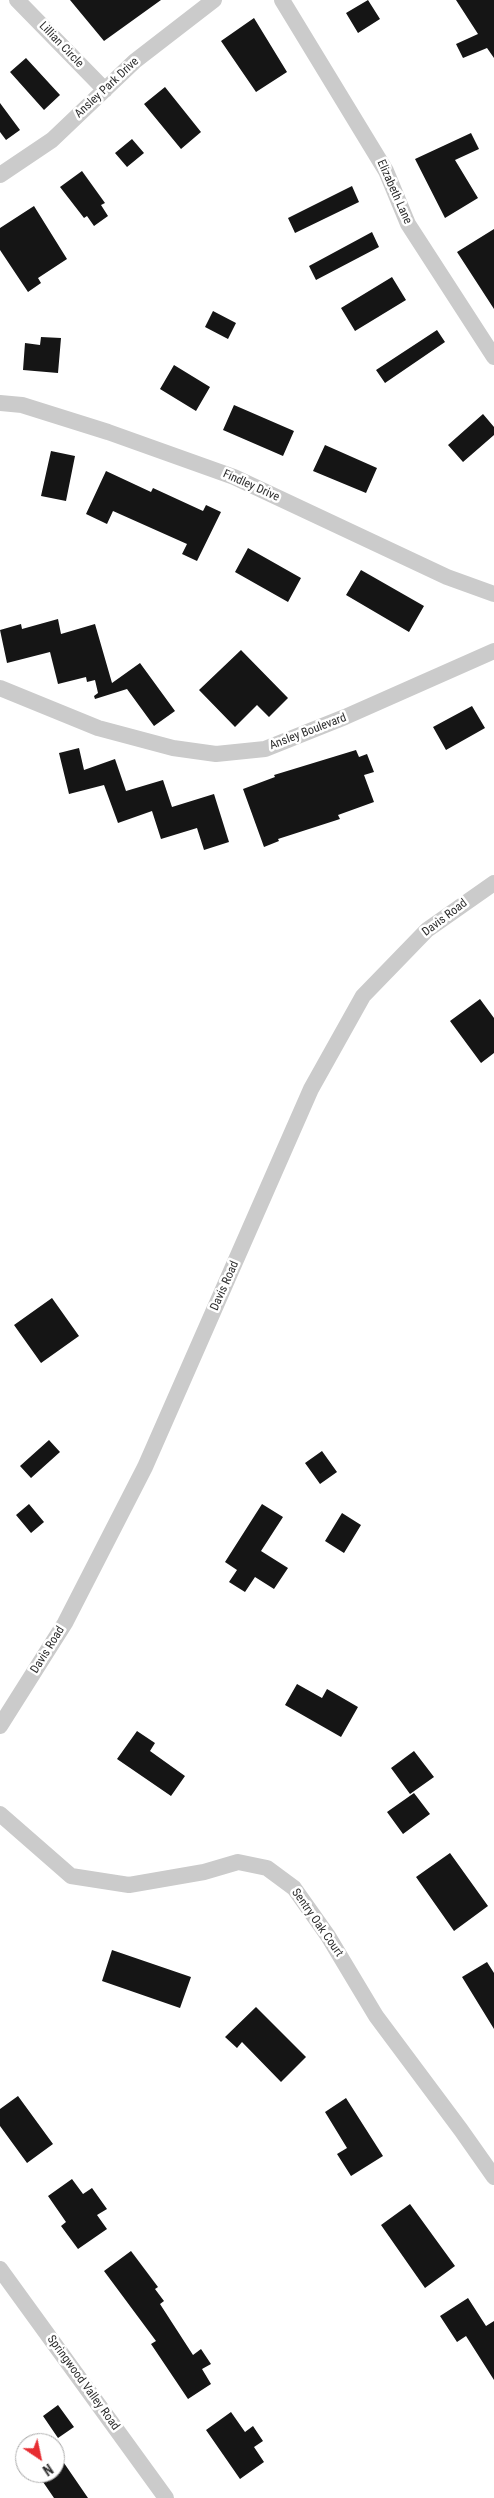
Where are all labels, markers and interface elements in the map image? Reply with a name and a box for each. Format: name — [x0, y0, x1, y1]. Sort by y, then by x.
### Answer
street label: Lillian Circle — [36, 19, 86, 71]
street label: Ansley Park Drive — [72, 55, 142, 121]
street label: Elizabeth Lane — [373, 158, 415, 226]
street label: Findley Drive — [221, 467, 281, 505]
street label: Ansley Boulevard — [268, 711, 348, 753]
street label: Davis Road — [420, 896, 470, 940]
street label: Davis Road — [208, 1259, 242, 1313]
street label: Davis Road — [28, 1624, 68, 1676]
street label: Sentry Oak Court — [288, 1886, 346, 1960]
street label: Springwood Valley Road — [44, 2333, 122, 2433]
north arrow — [15, 2433, 65, 2483]
text: N — [40, 2461, 56, 2479]

